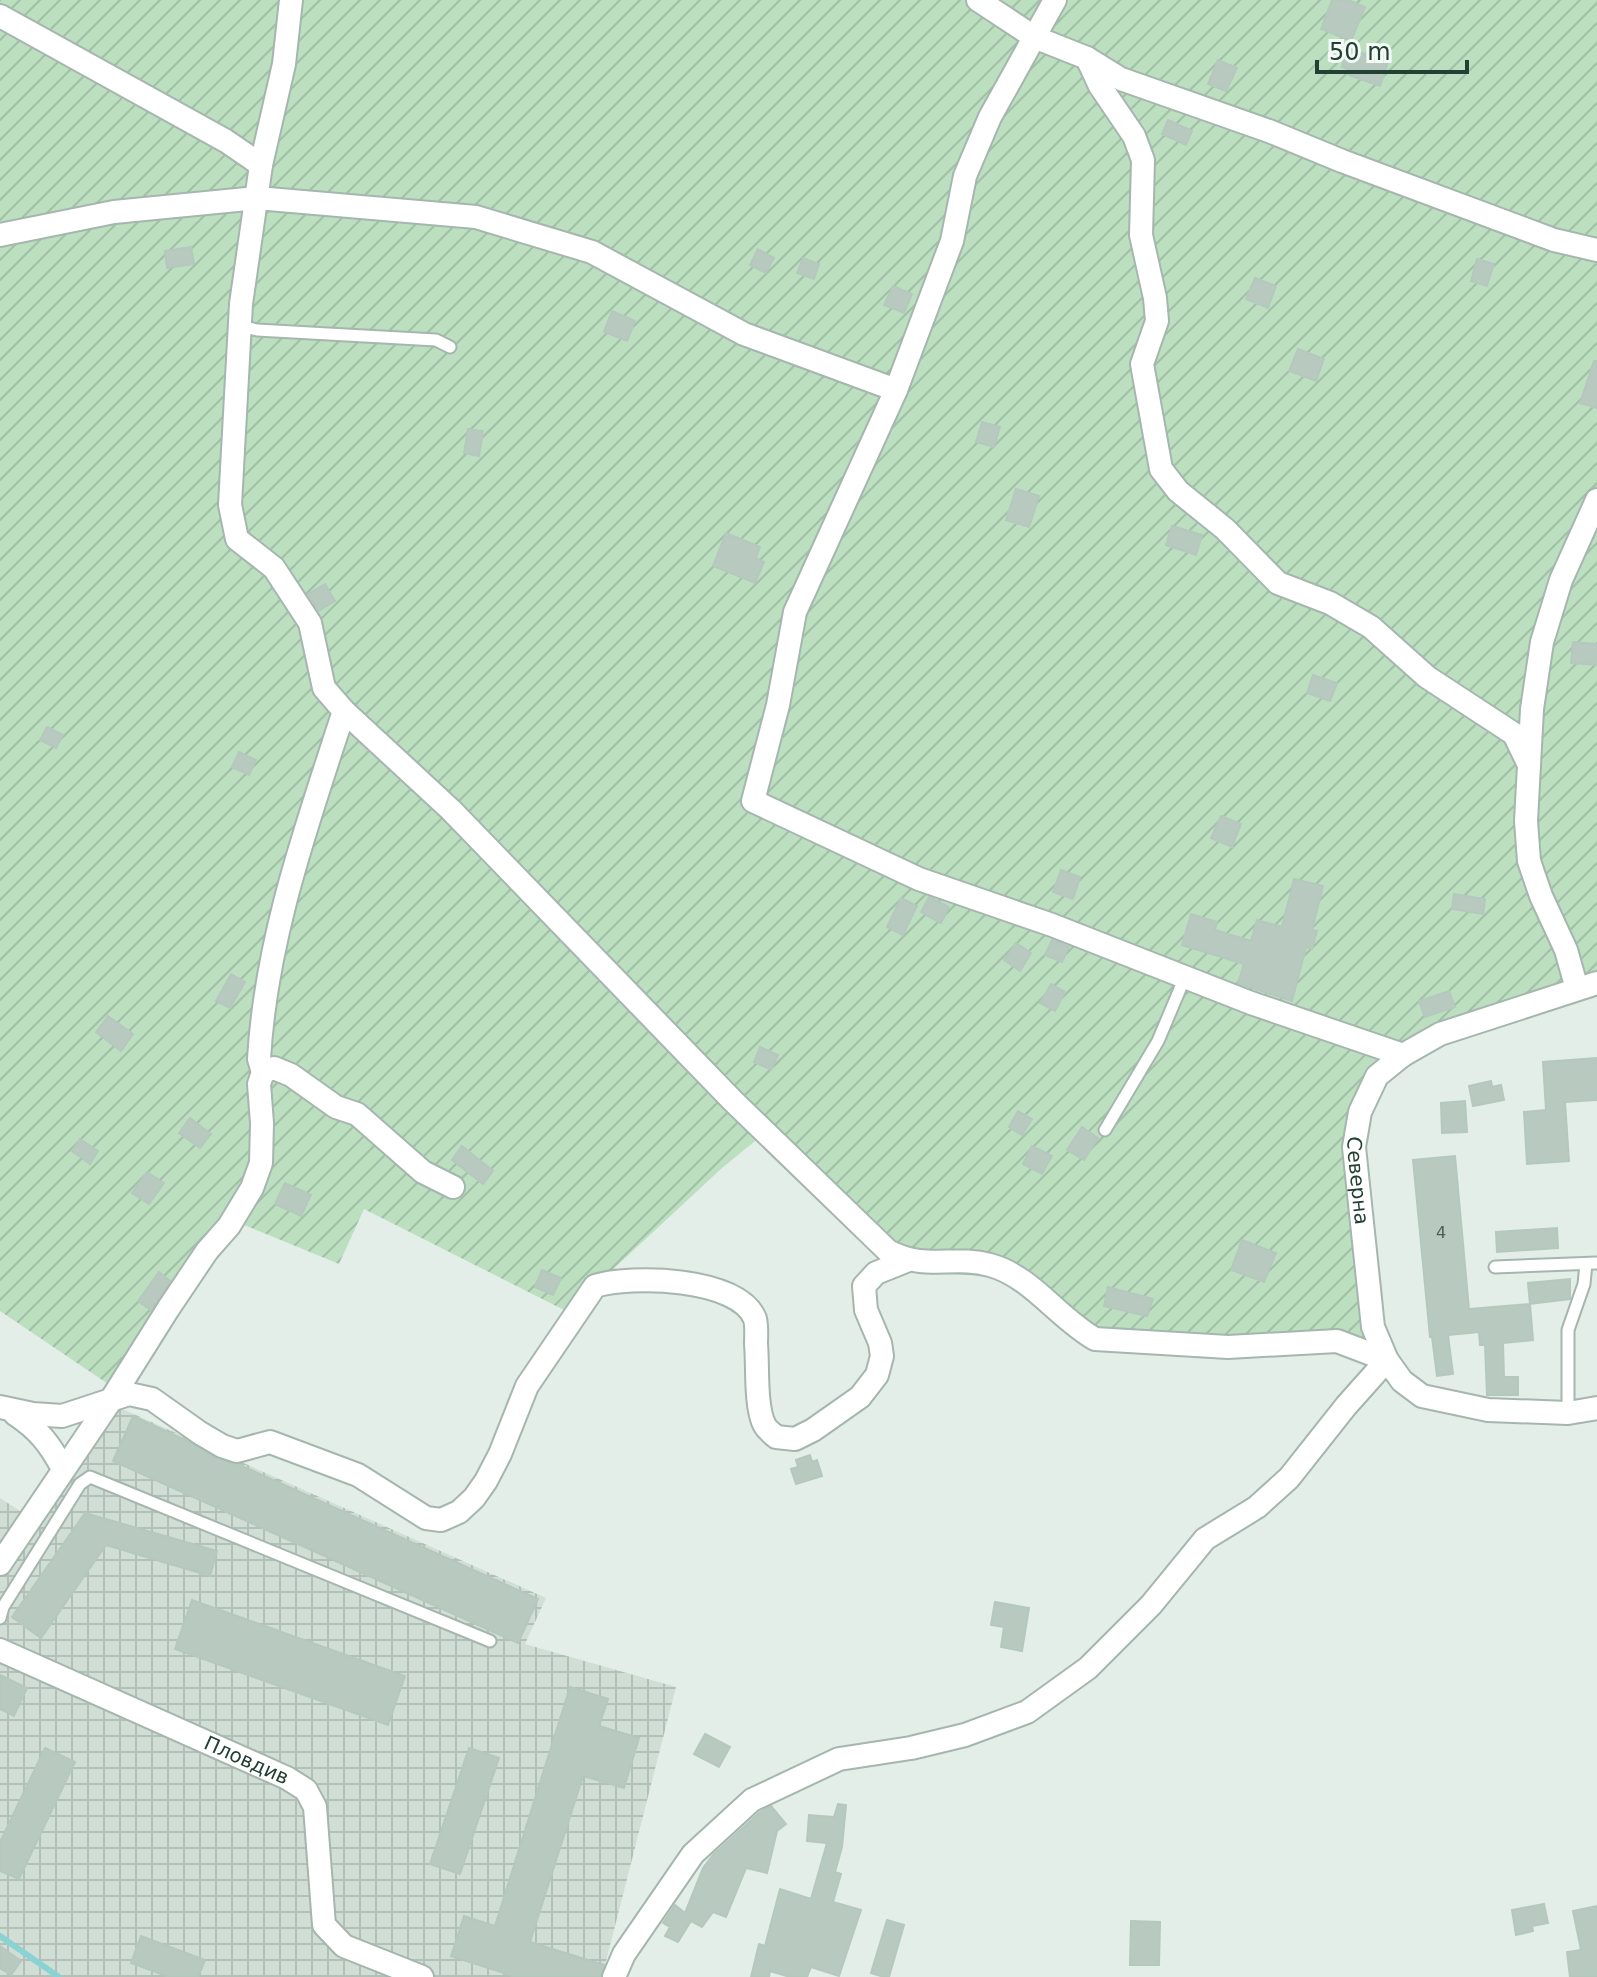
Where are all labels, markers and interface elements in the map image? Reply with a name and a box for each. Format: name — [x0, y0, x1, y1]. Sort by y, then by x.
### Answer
scale bar — [1317, 24, 1467, 74]
text: 50 m — [1329, 38, 1391, 66]
street label: Северна — [1342, 1135, 1374, 1226]
house number: 4 — [1436, 1223, 1446, 1242]
street label: Пловдив — [200, 1731, 293, 1789]

